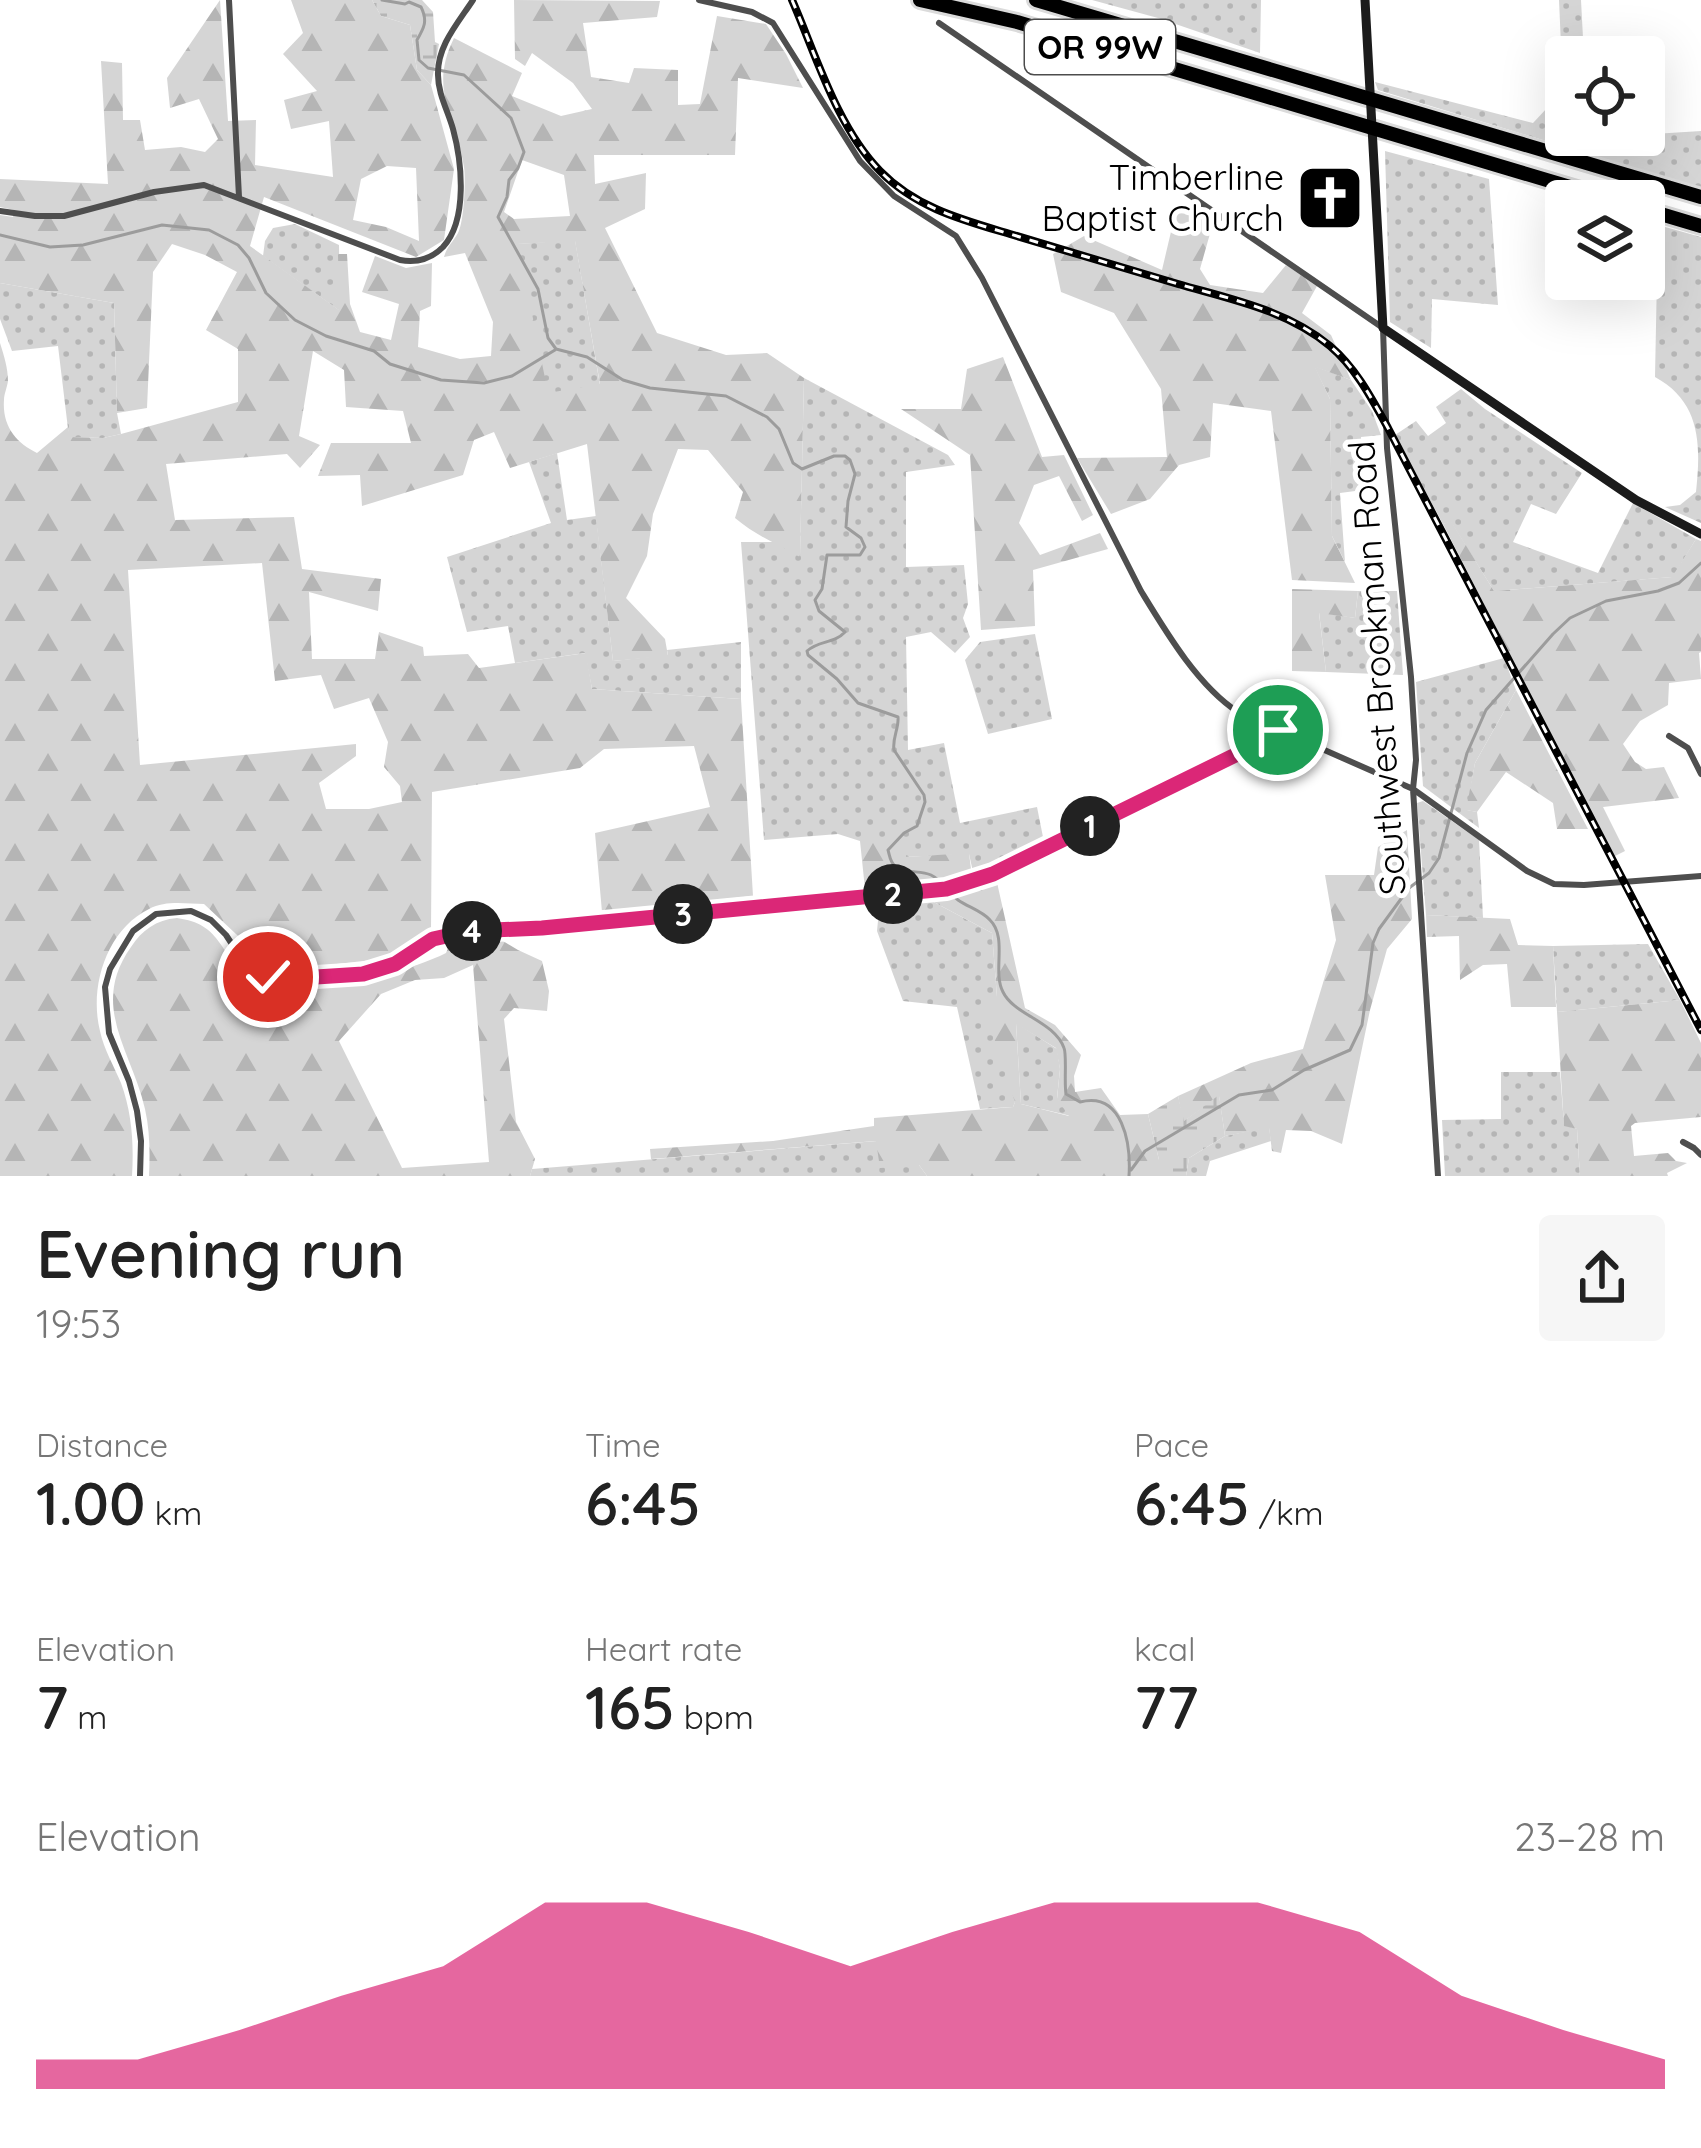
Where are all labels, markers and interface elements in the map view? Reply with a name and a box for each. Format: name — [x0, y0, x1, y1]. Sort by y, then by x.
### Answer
road number: OR 99W — [1025, 20, 1175, 74]
map controls — [1545, 36, 1665, 300]
button: locate — [1545, 36, 1665, 156]
place label: Timberline Baptist Church — [1042, 154, 1284, 240]
church icon: Timberline Baptist Church — [1295, 163, 1365, 233]
button: layers — [1545, 180, 1665, 300]
street label: Southwest Brookman Road — [1338, 439, 1415, 897]
pin — [1227, 679, 1329, 781]
icon: arrive — [1245, 697, 1311, 763]
pin: 1 — [1060, 796, 1120, 856]
text: 1 — [1084, 805, 1096, 846]
pin: 2 — [863, 864, 923, 924]
text: 2 — [884, 873, 902, 914]
pin: 3 — [653, 884, 713, 944]
text: 3 — [674, 893, 692, 934]
pin: 4 — [442, 901, 502, 961]
text: 4 — [462, 910, 482, 951]
pin — [217, 926, 319, 1028]
icon: check — [235, 944, 301, 1010]
text: Evening run — [36, 1212, 405, 1295]
button: share — [1539, 1215, 1665, 1341]
text: 19:53 — [36, 1299, 121, 1348]
text: Distance — [36, 1424, 168, 1465]
text: Time — [585, 1424, 661, 1465]
text: Pace — [1134, 1424, 1209, 1465]
text: 1.00 — [36, 1465, 146, 1540]
text: 6:45 — [585, 1465, 701, 1540]
text: 6:45 — [1134, 1465, 1250, 1540]
text: km — [146, 1492, 202, 1533]
text: /km — [1250, 1492, 1324, 1533]
text: Elevation — [36, 1628, 175, 1669]
text: Heart rate — [585, 1628, 742, 1669]
text: kcal — [1134, 1628, 1196, 1669]
text: 7 — [36, 1669, 68, 1744]
text: 165 — [585, 1669, 675, 1744]
text: 77 — [1134, 1669, 1198, 1744]
text: m — [68, 1696, 107, 1737]
text: bpm — [675, 1696, 754, 1737]
text: Elevation — [36, 1812, 200, 1861]
text: 23–28 m — [1514, 1812, 1665, 1861]

